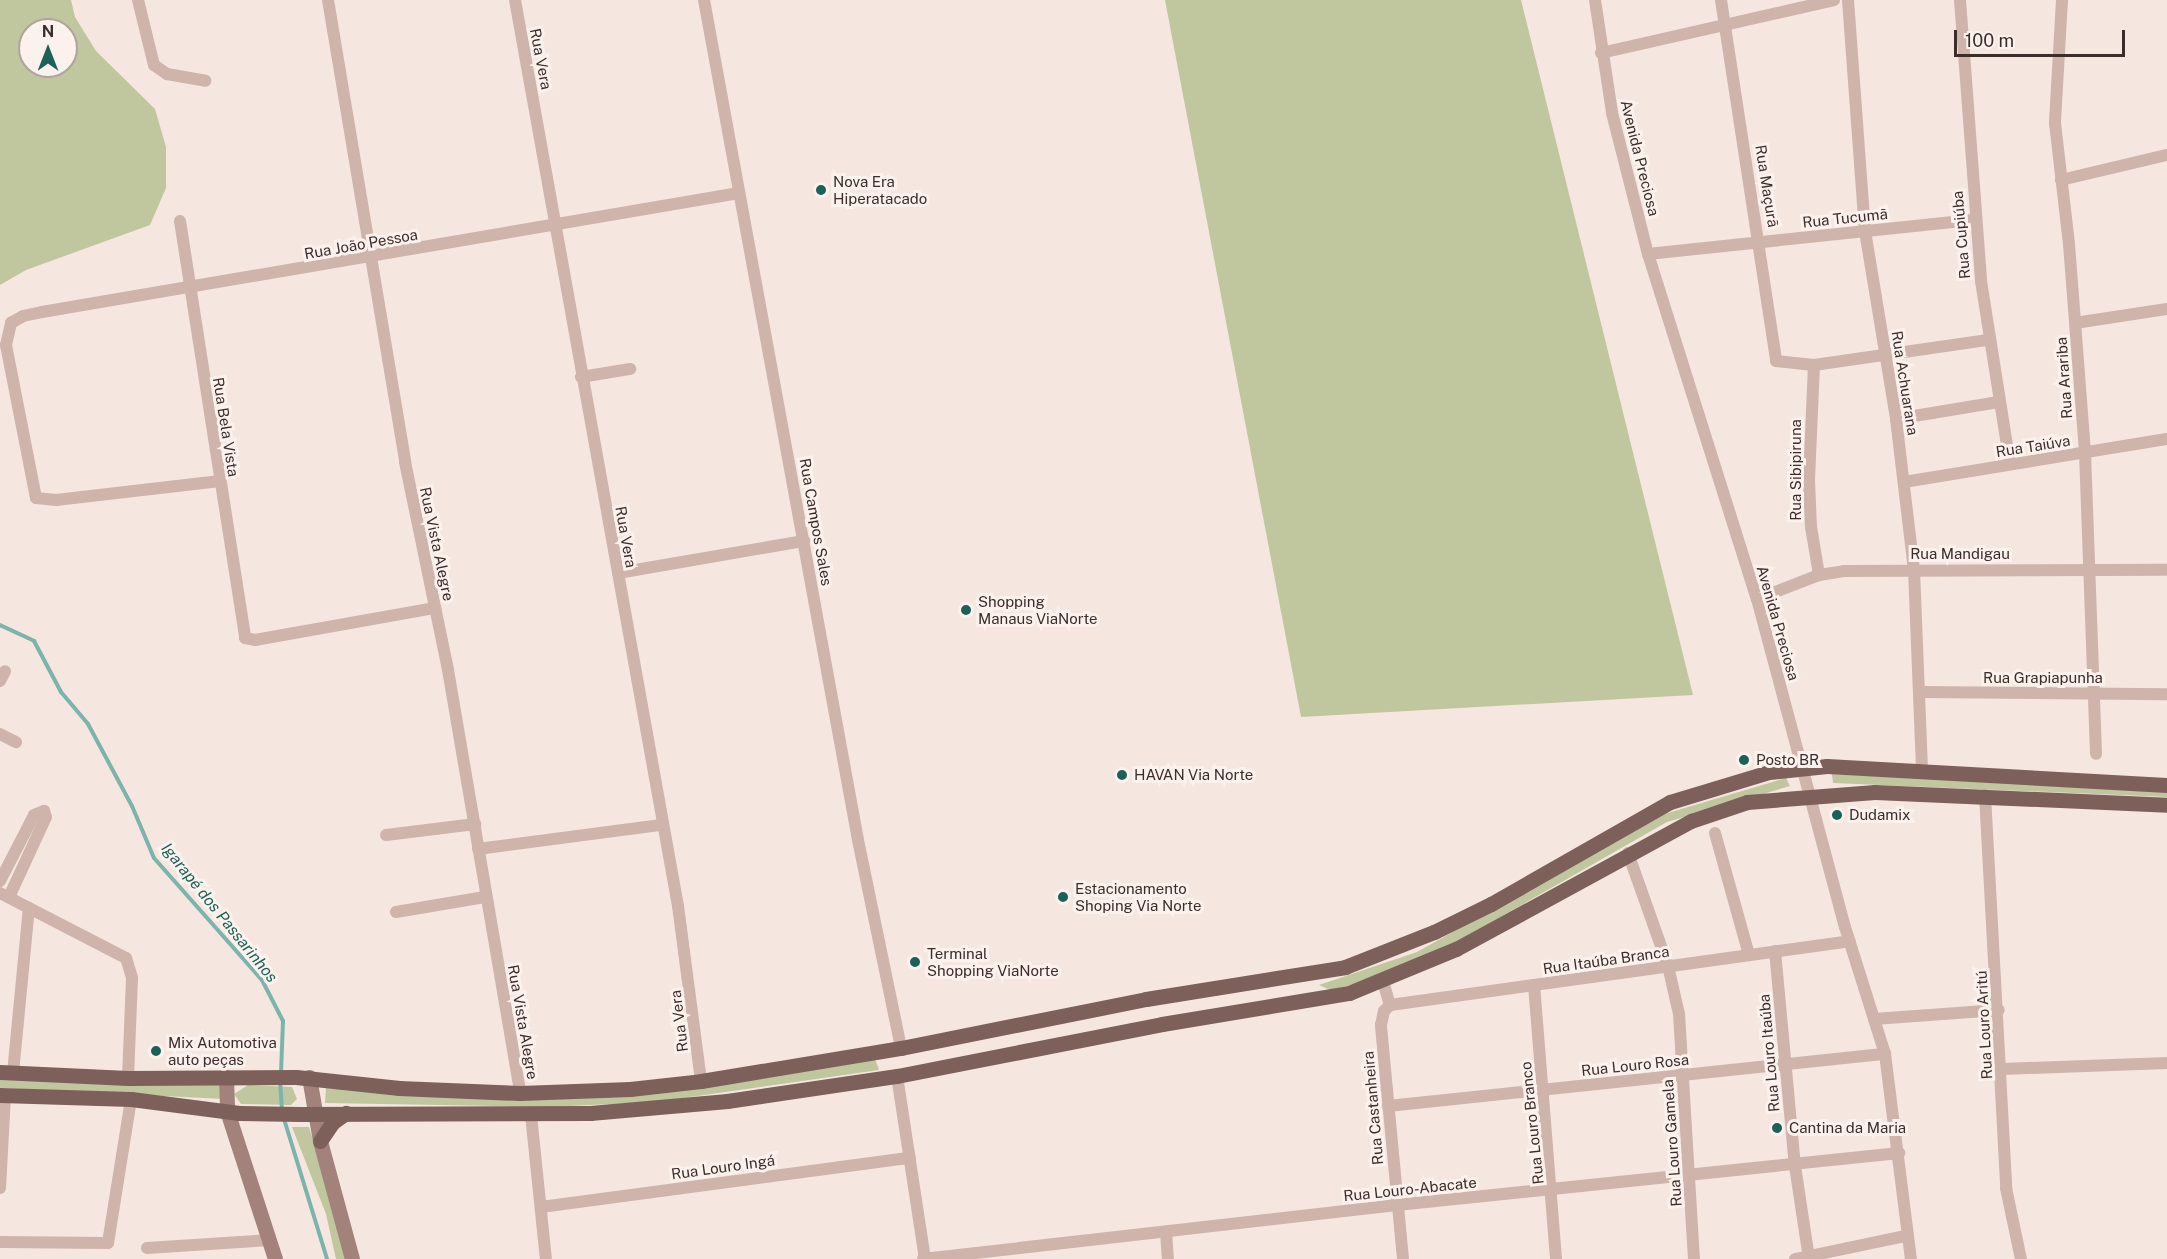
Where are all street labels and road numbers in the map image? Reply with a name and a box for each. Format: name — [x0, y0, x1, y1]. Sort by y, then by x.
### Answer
street label: Rua Vera — [526, 27, 556, 91]
street label: Avenida Preciosa — [1617, 98, 1663, 218]
street label: Rua Maçurã — [1752, 144, 1782, 228]
street label: Rua Cupiúba — [1948, 190, 1974, 280]
street label: Rua Tucumã — [1801, 205, 1889, 231]
street label: Rua João Pessoa — [303, 225, 419, 263]
street label: Rua Achuarana — [1888, 329, 1922, 437]
street label: Rua Arariba — [2052, 336, 2076, 420]
street label: Rua Bela Vista — [209, 376, 243, 478]
street label: Rua Sibipiruna — [1787, 419, 1805, 521]
street label: Rua Taiúva — [1995, 431, 2071, 461]
street label: Rua Campos Sales — [796, 457, 836, 587]
street label: Rua Vista Alegre — [416, 485, 458, 603]
street label: Rua Vera — [612, 505, 640, 569]
street label: Rua Mandigau — [1910, 545, 2010, 563]
street label: Avenida Preciosa — [1753, 563, 1803, 683]
street label: Rua Grapiapunha — [1983, 669, 2103, 687]
street label: Rua Itaúba Branca — [1542, 942, 1670, 978]
street label: Rua Vista Alegre — [504, 963, 542, 1081]
street label: Rua Louro Aritú — [1972, 970, 1996, 1080]
street label: Rua Vera — [666, 989, 692, 1053]
street label: Rua Louro Itaúba — [1755, 993, 1783, 1113]
street label: Rua Castanheira — [1359, 1050, 1387, 1166]
street label: Rua Louro Rosa — [1580, 1050, 1690, 1080]
street label: Rua Louro Branco — [1517, 1061, 1547, 1185]
street label: Rua Louro Gamela — [1659, 1079, 1685, 1207]
street label: Rua Louro Ingá — [670, 1151, 776, 1183]
street label: Rua Louro-Abacate — [1342, 1173, 1478, 1205]

